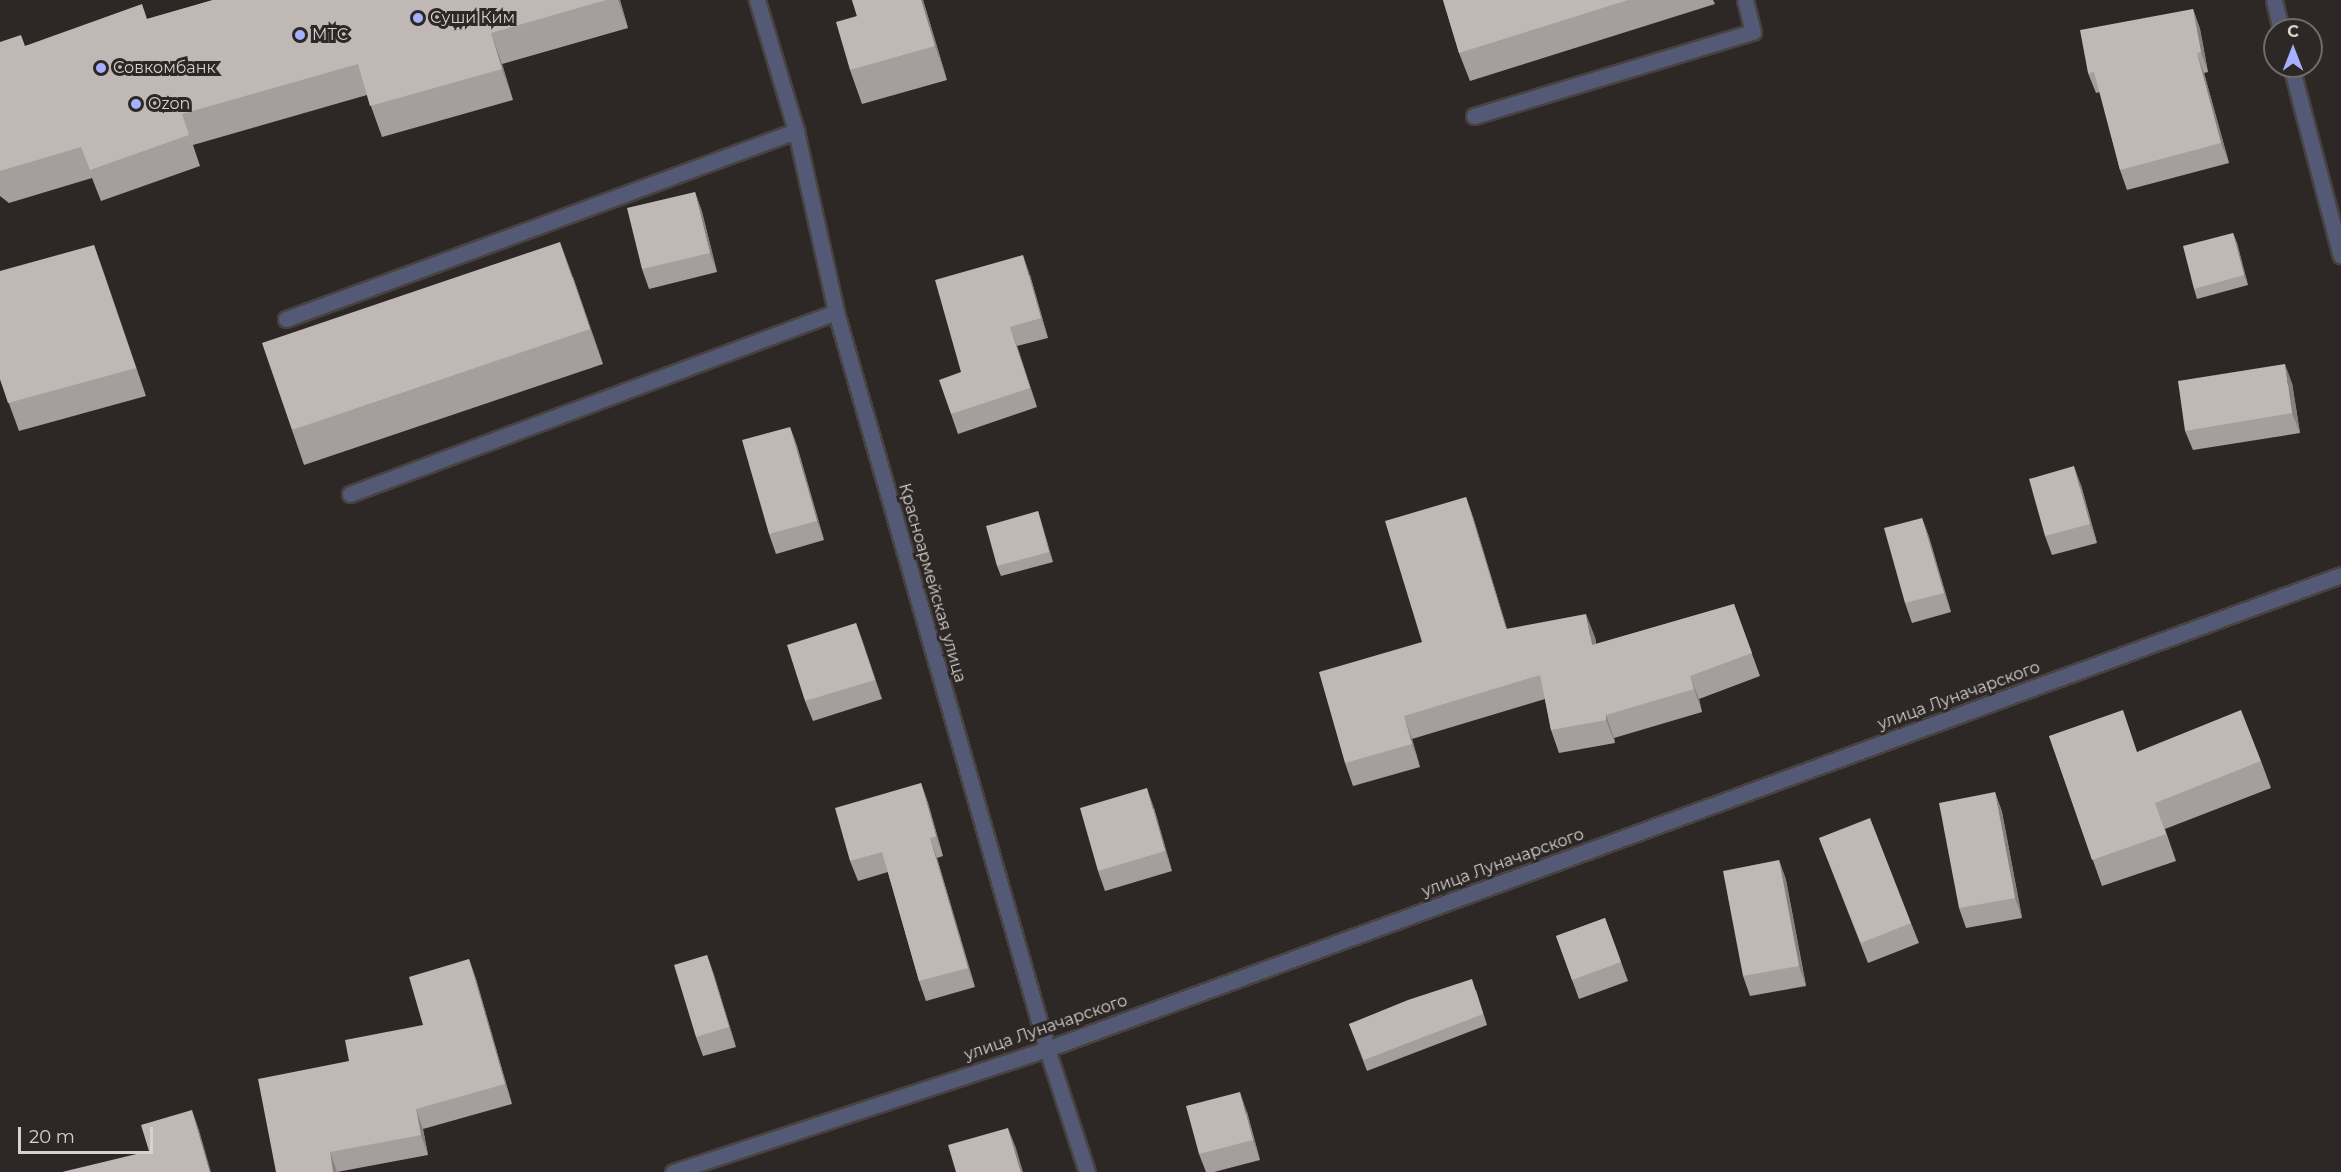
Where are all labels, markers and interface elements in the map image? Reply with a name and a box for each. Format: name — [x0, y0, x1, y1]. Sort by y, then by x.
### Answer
place label: Суши Ким — [430, 8, 515, 28]
marker: Суши Ким — [411, 11, 425, 25]
north arrow — [2263, 18, 2323, 78]
text: С — [2287, 22, 2299, 41]
place label: МТС — [312, 25, 348, 45]
marker: МТС — [293, 28, 307, 42]
place label: Совкомбанк — [113, 58, 216, 78]
marker: Совкомбанк — [94, 61, 108, 75]
place label: Ozon — [148, 94, 190, 114]
marker: Ozon — [129, 97, 143, 111]
street label: Красноармейская улица — [894, 481, 970, 685]
street label: улица Луначарского — [1875, 658, 2043, 734]
street label: улица Луначарского — [1419, 825, 1587, 901]
street label: улица Луначарского — [962, 991, 1130, 1065]
scale bar — [21, 1115, 156, 1153]
text: 20 m — [29, 1126, 75, 1148]

